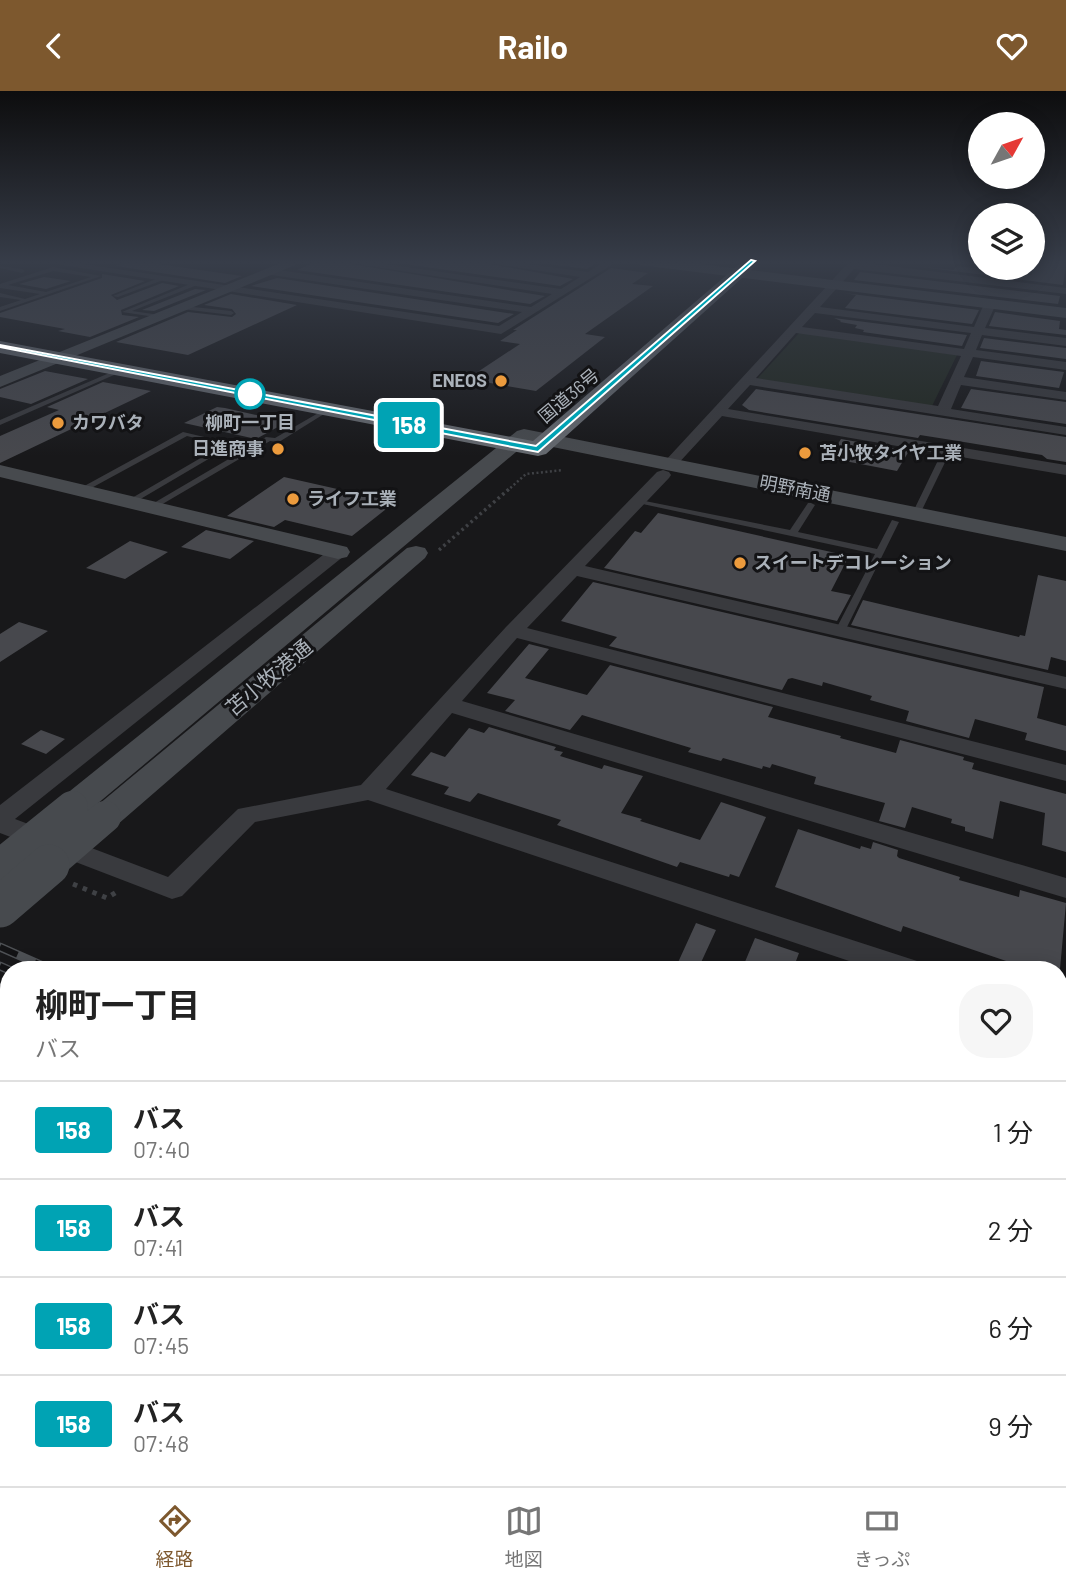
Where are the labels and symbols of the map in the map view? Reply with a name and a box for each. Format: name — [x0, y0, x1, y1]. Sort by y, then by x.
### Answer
north arrow — [968, 112, 1045, 189]
street label: 国道36号 — [533, 363, 603, 427]
place label: ENEOS — [432, 369, 487, 391]
marker: ENEOS — [493, 373, 509, 389]
marker: 柳町一丁目 — [235, 379, 265, 409]
line badge: 158 — [369, 402, 449, 448]
place label: カワバタ — [72, 411, 144, 433]
place label: 柳町一丁目 — [205, 411, 295, 433]
marker: カワバタ — [50, 415, 66, 431]
place label: 日進商事 — [192, 437, 264, 459]
marker: 日進商事 — [270, 441, 286, 457]
place label: 苫小牧タイヤ工業 — [819, 441, 962, 463]
marker: 苫小牧タイヤ工業 — [797, 445, 813, 461]
street label: 明野南通 — [758, 470, 833, 506]
place label: ライフ工業 — [307, 487, 397, 509]
marker: ライフ工業 — [285, 491, 301, 507]
place label: スイートデコレーション — [754, 551, 952, 573]
marker: スイートデコレーション — [732, 555, 748, 571]
street label: 苫小牧港通 — [220, 634, 316, 720]

